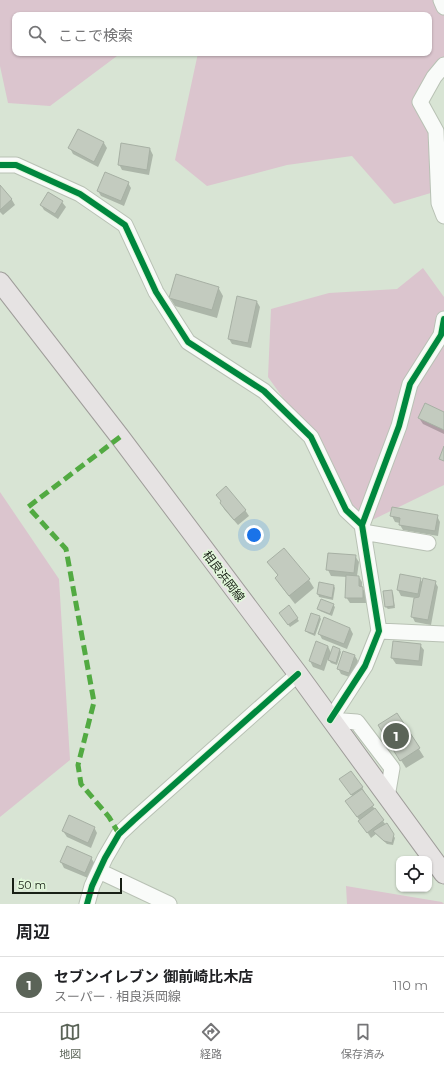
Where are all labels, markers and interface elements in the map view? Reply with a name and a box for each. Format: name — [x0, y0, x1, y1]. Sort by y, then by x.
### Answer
search box — [12, 12, 432, 56]
icon: search — [26, 23, 48, 45]
text: ここで検索 — [58, 26, 133, 45]
your location — [244, 525, 264, 545]
street label: 相良浜岡線 — [200, 548, 248, 604]
pin: 1 — [383, 721, 409, 751]
map controls — [396, 856, 432, 892]
button: locate — [396, 856, 432, 892]
scale bar — [12, 876, 122, 895]
text: 50 m — [18, 878, 46, 892]
text: 周辺 — [16, 922, 50, 942]
text: セブンイレブン 御前崎比木店 — [54, 967, 253, 986]
text: 1 — [26, 977, 32, 993]
text: 110 m — [393, 977, 428, 993]
text: スーパー · 相良浜岡線 — [54, 988, 181, 1004]
tab: 地図 — [59, 1021, 81, 1061]
tab: 経路 — [200, 1021, 222, 1061]
tab: 保存済み — [341, 1021, 385, 1061]

